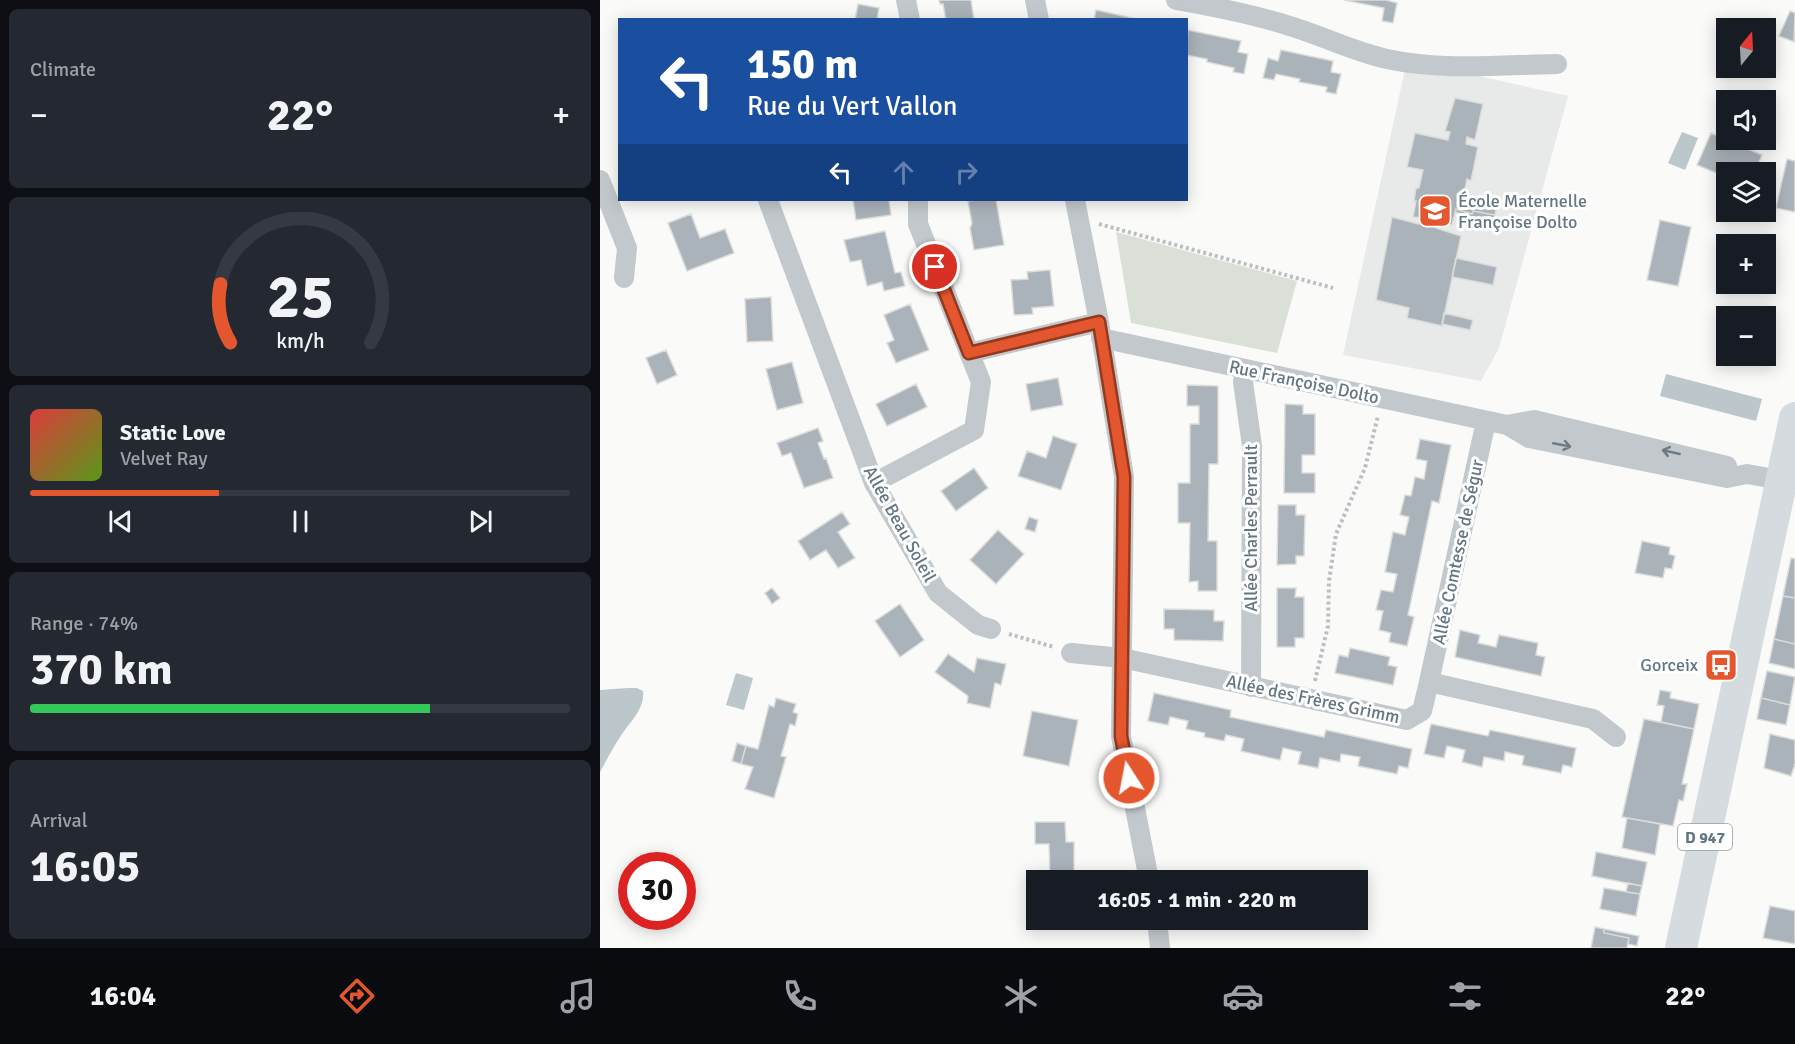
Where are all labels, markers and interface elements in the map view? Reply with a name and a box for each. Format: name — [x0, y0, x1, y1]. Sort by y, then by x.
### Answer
north arrow — [1716, 18, 1776, 78]
map controls — [1716, 18, 1776, 366]
text: 150 m — [747, 39, 858, 90]
icon: left — [648, 42, 726, 120]
text: Climate — [30, 57, 96, 82]
text: 22° — [267, 88, 333, 143]
text: Rue du Vert Vallon — [747, 90, 958, 123]
button: sound — [1716, 90, 1776, 150]
text: − — [30, 95, 48, 136]
text: + — [552, 95, 570, 136]
icon: left — [824, 156, 857, 189]
icon: ahead — [887, 156, 920, 189]
icon: right — [950, 156, 983, 189]
button: layers — [1716, 162, 1776, 222]
place label: École Maternelle Françoise Dolto — [1458, 190, 1587, 233]
school or university icon: École Maternelle Françoise Dolto — [1417, 193, 1453, 229]
button: + — [1716, 234, 1776, 294]
pin — [909, 241, 960, 292]
icon: arrive — [918, 250, 951, 283]
text: 25 — [266, 258, 334, 335]
button: − — [1716, 306, 1776, 366]
text: km/h — [276, 329, 324, 355]
street label: Rue Françoise Dolto — [1227, 355, 1381, 409]
text: Static Love — [120, 419, 226, 446]
one-way arrow — [1551, 440, 1571, 451]
street label: Allée Charles Perrault — [1240, 444, 1262, 612]
one-way arrow — [1662, 445, 1681, 457]
text: Velvet Ray — [120, 446, 208, 471]
street label: Allée Comtesse de Ségur — [1428, 457, 1488, 647]
street label: Allée Beau Soleil — [859, 462, 941, 586]
icon: previous — [104, 505, 137, 538]
icon: pause — [284, 505, 317, 538]
icon: next — [464, 505, 497, 538]
text: Range · 74% — [30, 611, 138, 636]
text: 370 km — [30, 642, 173, 697]
bus stop icon: Gorceix — [1703, 647, 1739, 683]
place label: Gorceix — [1640, 654, 1699, 676]
street label: Allée des Frères Grimm — [1224, 670, 1402, 728]
position arrow — [1097, 746, 1161, 810]
text: Arrival — [30, 808, 88, 833]
road number: D 947 — [1678, 824, 1732, 850]
text: 16:05 — [30, 839, 140, 894]
speed limit sign: 30 — [618, 852, 696, 930]
text: 16:05 · 1 min · 220 m — [1097, 886, 1297, 913]
icon: directions — [336, 975, 378, 1017]
icon: music — [557, 975, 599, 1017]
icon: phone — [779, 975, 821, 1017]
icon: climate — [1000, 975, 1042, 1017]
icon: car — [1222, 975, 1264, 1017]
icon: filters — [1444, 975, 1486, 1017]
text: 16:04 — [90, 980, 156, 1013]
text: 22° — [1665, 980, 1705, 1013]

